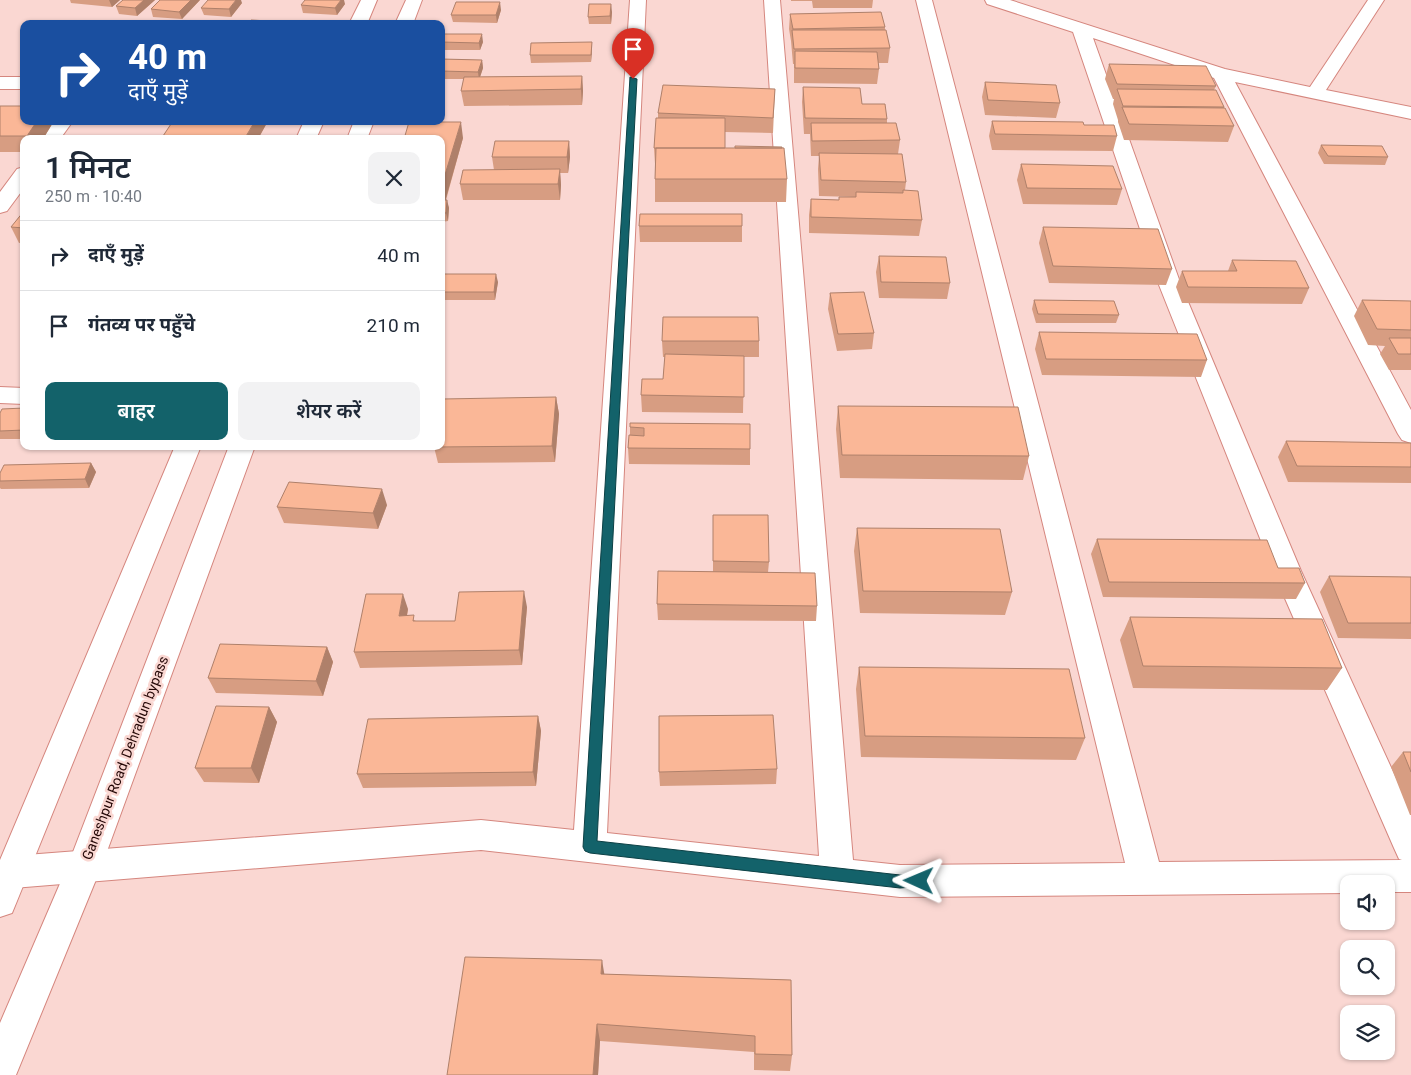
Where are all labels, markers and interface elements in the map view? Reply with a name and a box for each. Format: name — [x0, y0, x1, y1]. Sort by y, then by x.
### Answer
pin — [612, 28, 654, 79]
icon: arrive — [619, 35, 647, 63]
text: 40 m — [128, 37, 207, 78]
icon: right — [45, 40, 110, 105]
text: दाएँ मुड़ें — [128, 79, 188, 104]
text: 1 मिनट — [45, 150, 131, 185]
button: close — [368, 152, 420, 204]
text: 250 m · 10:40 — [45, 187, 142, 206]
icon: right — [45, 242, 73, 270]
text: दाएँ मुड़ें — [88, 243, 144, 266]
text: 40 m — [377, 244, 420, 267]
icon: arrive — [45, 312, 73, 340]
text: गंतव्य पर पहुँचे — [88, 313, 195, 336]
text: 210 m — [367, 314, 420, 337]
button: बाहर — [45, 382, 228, 440]
button: शेयर करें — [238, 382, 420, 440]
street label: Ganeshpur Road, Dehradun bypass — [79, 654, 171, 862]
position arrow — [892, 854, 944, 906]
map controls — [1340, 875, 1395, 1060]
button: sound — [1340, 875, 1395, 930]
button: search — [1340, 940, 1395, 995]
button: layers — [1340, 1005, 1395, 1060]

